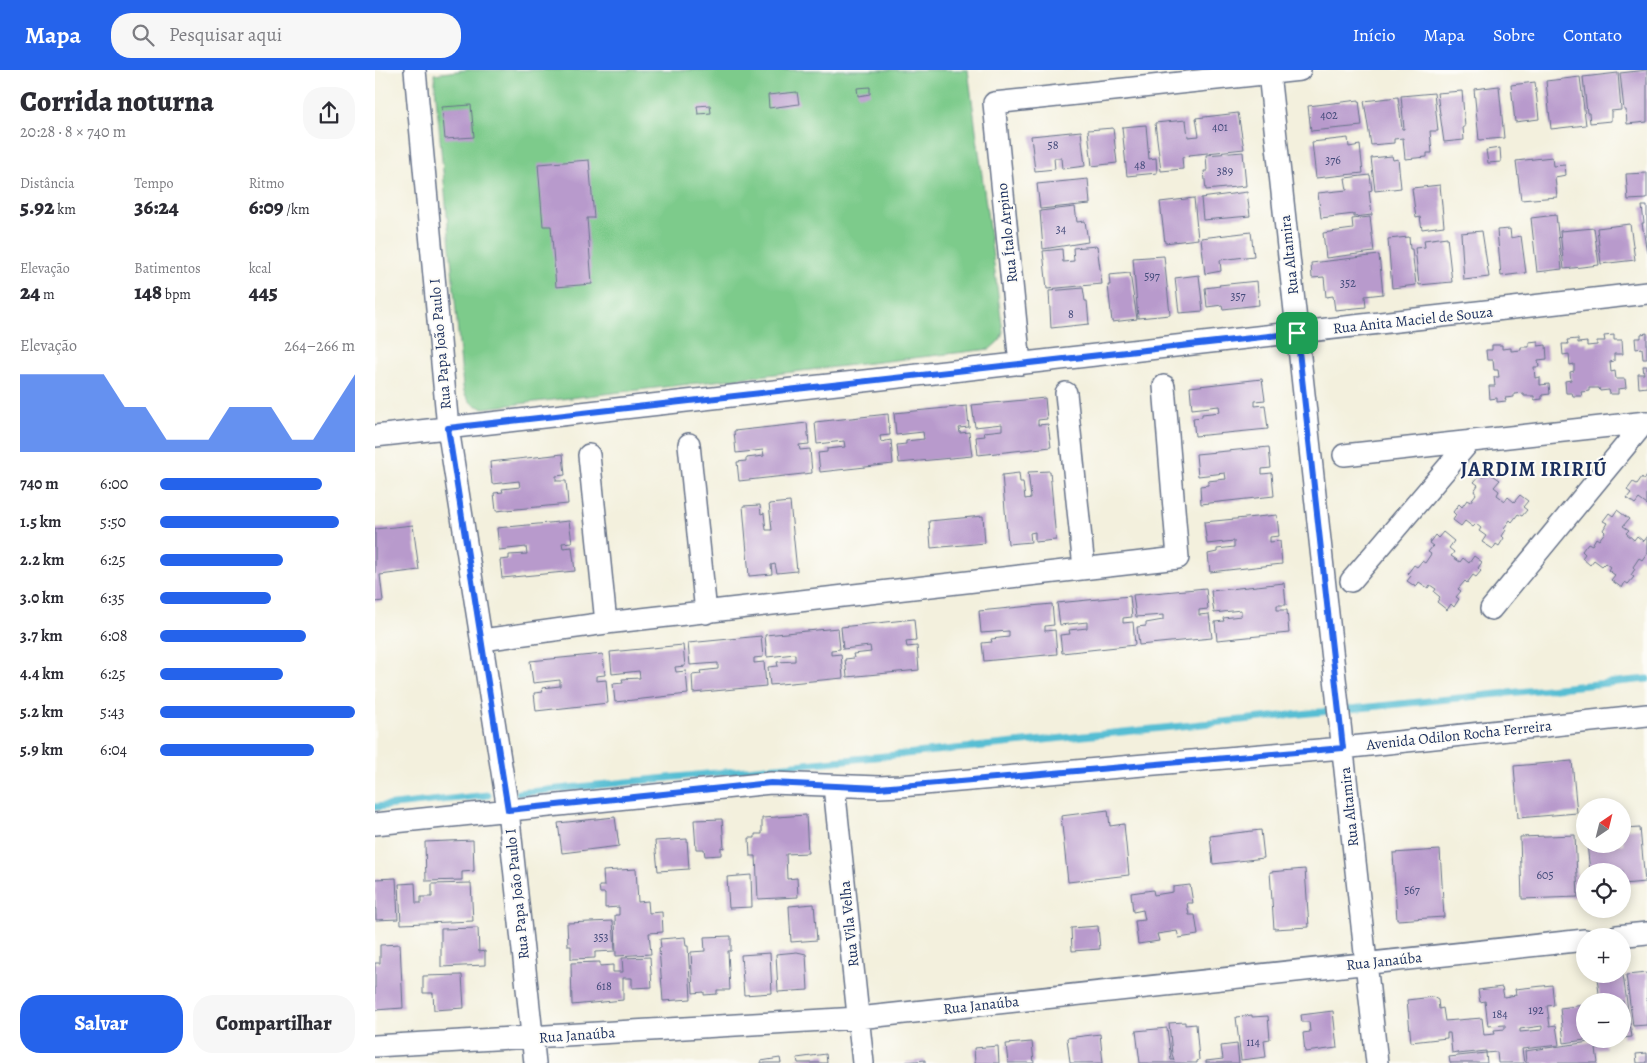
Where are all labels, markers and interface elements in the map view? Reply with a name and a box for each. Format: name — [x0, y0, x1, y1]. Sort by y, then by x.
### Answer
search box — [111, 13, 461, 58]
text: Mapa — [25, 19, 81, 51]
icon: search — [129, 21, 157, 49]
text: Pesquisar aqui — [169, 22, 282, 48]
text: Início — [1353, 23, 1396, 47]
text: Mapa — [1424, 23, 1465, 47]
text: Sobre — [1493, 23, 1535, 47]
text: Contato — [1563, 23, 1622, 47]
text: Corrida noturna — [20, 83, 214, 121]
button: share — [303, 87, 355, 139]
house number: 402 — [1320, 107, 1338, 123]
house number: 401 — [1212, 119, 1228, 135]
text: 20:28 · 8 × 740 m — [20, 121, 126, 143]
house number: 58 — [1048, 137, 1059, 153]
house number: 376 — [1325, 152, 1341, 168]
house number: 48 — [1134, 157, 1146, 173]
house number: 389 — [1217, 163, 1233, 179]
text: Distância — [20, 174, 75, 193]
text: Tempo — [134, 174, 173, 193]
text: Ritmo — [249, 174, 284, 193]
street label: Rua Ítalo Arpino — [992, 182, 1022, 284]
text: 5.92 — [20, 193, 54, 221]
text: 36:24 — [134, 193, 179, 221]
text: 6:09 — [249, 193, 284, 221]
text: km — [54, 200, 76, 219]
text: /km — [284, 200, 310, 219]
street label: Rua Altamira — [1275, 214, 1303, 296]
house number: 34 — [1056, 221, 1067, 237]
text: Elevação — [20, 259, 70, 278]
text: Batimentos — [134, 259, 201, 278]
text: kcal — [249, 259, 271, 278]
house number: 597 — [1144, 268, 1161, 284]
house number: 352 — [1340, 275, 1356, 291]
text: 24 — [20, 278, 40, 306]
text: 148 — [134, 278, 162, 306]
text: 445 — [249, 278, 278, 306]
street label: Rua Papa João Paulo I — [424, 278, 456, 410]
text: m — [40, 285, 55, 304]
text: bpm — [162, 285, 191, 304]
house number: 357 — [1230, 288, 1247, 304]
street label: Rua Anita Maciel de Souza — [1332, 302, 1494, 338]
house number: 8 — [1068, 306, 1074, 322]
pin — [1276, 312, 1318, 354]
icon: arrive — [1283, 319, 1311, 347]
text: Elevação — [20, 335, 77, 357]
text: 264–266 m — [284, 335, 355, 357]
district label: JARDIM IRIRIÚ — [1461, 456, 1607, 483]
text: 740 m — [20, 473, 59, 495]
text: 6:00 — [100, 473, 128, 495]
text: 1.5 km — [20, 511, 61, 533]
text: 5:50 — [100, 511, 126, 533]
text: 2.2 km — [20, 549, 64, 571]
text: 6:25 — [100, 549, 126, 571]
text: 3.0 km — [20, 587, 64, 609]
text: 6:35 — [100, 587, 125, 609]
text: 3.7 km — [20, 625, 63, 647]
text: 6:08 — [100, 625, 128, 647]
text: 4.4 km — [20, 663, 64, 685]
text: 6:25 — [100, 663, 126, 685]
text: 5.2 km — [20, 701, 63, 723]
text: 5:43 — [100, 701, 125, 723]
street label: Avenida Odilon Rocha Ferreira — [1364, 715, 1553, 755]
text: 5.9 km — [20, 739, 63, 761]
text: 6:04 — [100, 739, 127, 761]
street label: Rua Altamira — [1335, 766, 1363, 848]
north arrow — [1576, 798, 1631, 852]
map controls — [1576, 798, 1631, 1048]
street label: Rua Papa João Paulo I — [500, 828, 534, 960]
button: locate — [1576, 863, 1631, 918]
house number: 605 — [1536, 867, 1554, 883]
street label: Rua Vila Velha — [835, 880, 863, 968]
house number: 567 — [1404, 882, 1421, 898]
button: + — [1576, 928, 1631, 983]
house number: 353 — [593, 929, 609, 945]
street label: Rua Janaúba — [1345, 947, 1423, 975]
house number: 618 — [596, 978, 612, 994]
street label: Rua Janaúba — [942, 991, 1020, 1019]
button: − — [1576, 993, 1631, 1048]
button: Salvar — [20, 995, 183, 1053]
button: Compartilhar — [193, 995, 355, 1053]
house number: 192 — [1528, 1002, 1544, 1018]
house number: 184 — [1492, 1006, 1508, 1022]
street label: Rua Janaúba — [538, 1022, 616, 1048]
house number: 114 — [1246, 1034, 1260, 1050]

